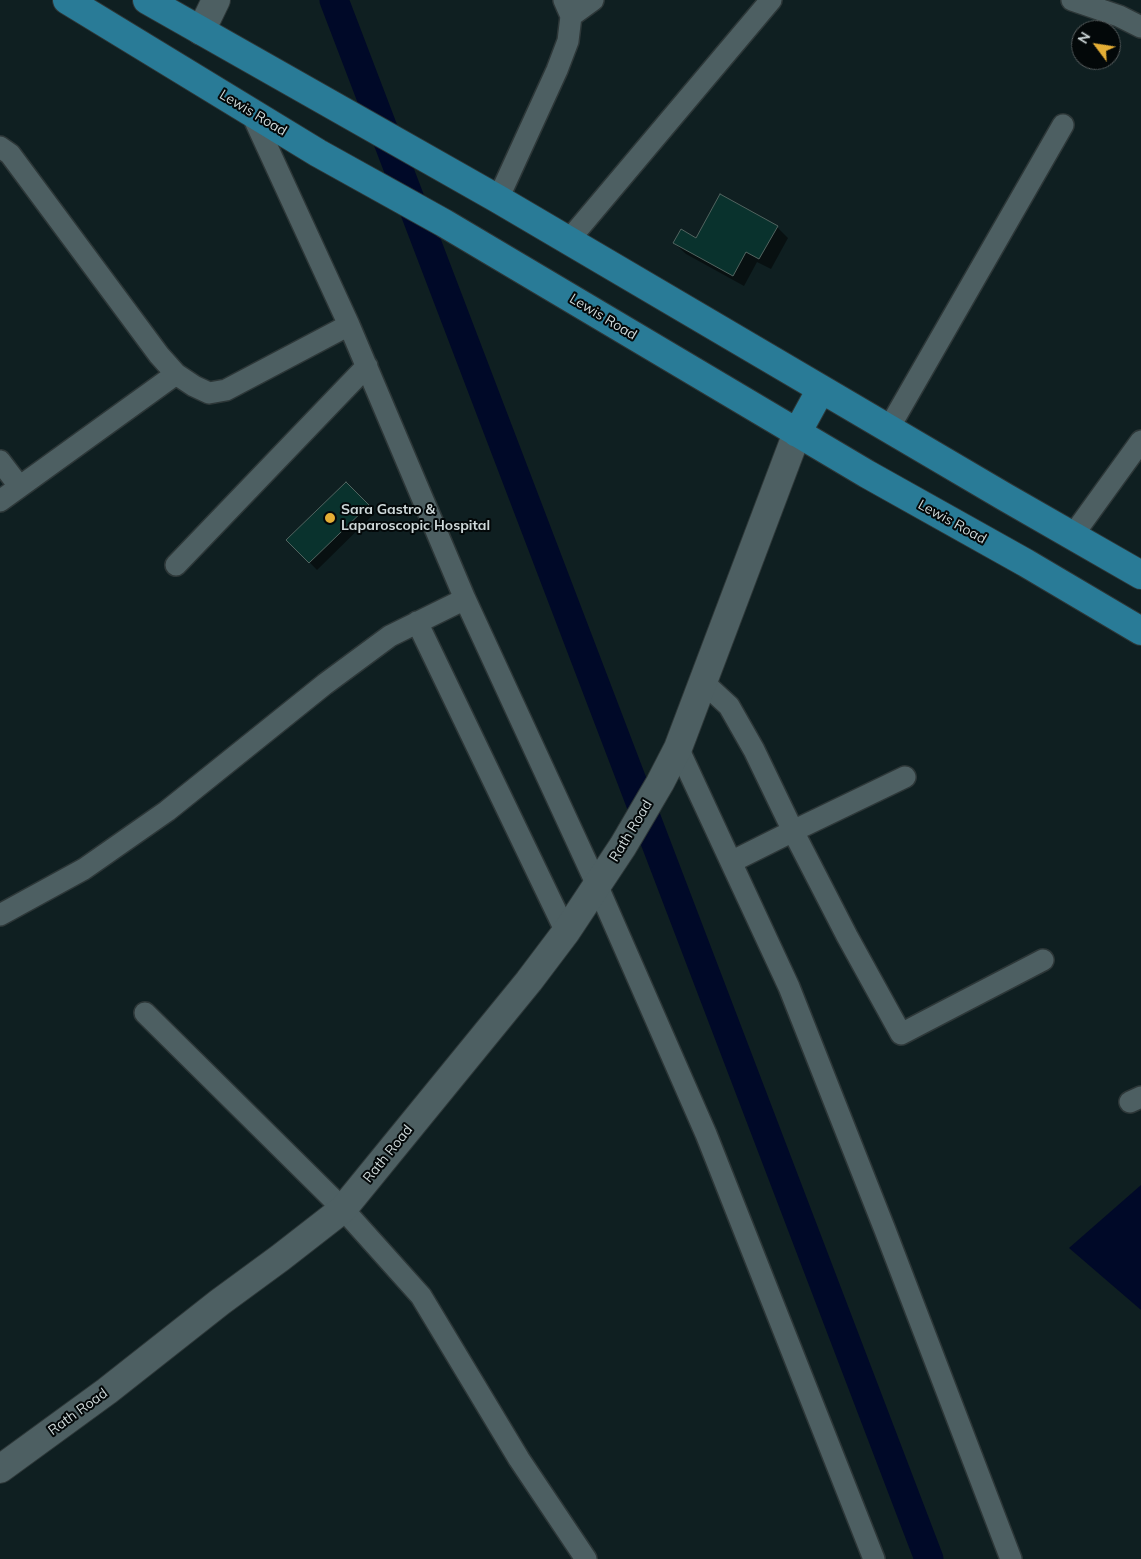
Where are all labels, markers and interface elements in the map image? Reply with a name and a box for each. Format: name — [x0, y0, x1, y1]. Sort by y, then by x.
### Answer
north arrow — [1071, 20, 1121, 70]
text: N — [1074, 29, 1094, 47]
street label: Lewis Road — [216, 86, 290, 140]
street label: Lewis Road — [566, 290, 640, 344]
street label: Lewis Road — [915, 496, 989, 548]
place label: Sara Gastro & Laparoscopic Hospital — [341, 502, 490, 534]
marker: Sara Gastro & Laparoscopic Hospital — [323, 511, 337, 525]
street label: Rath Road — [606, 797, 656, 865]
street label: Rath Road — [360, 1122, 416, 1186]
street label: Rath Road — [45, 1385, 111, 1439]

